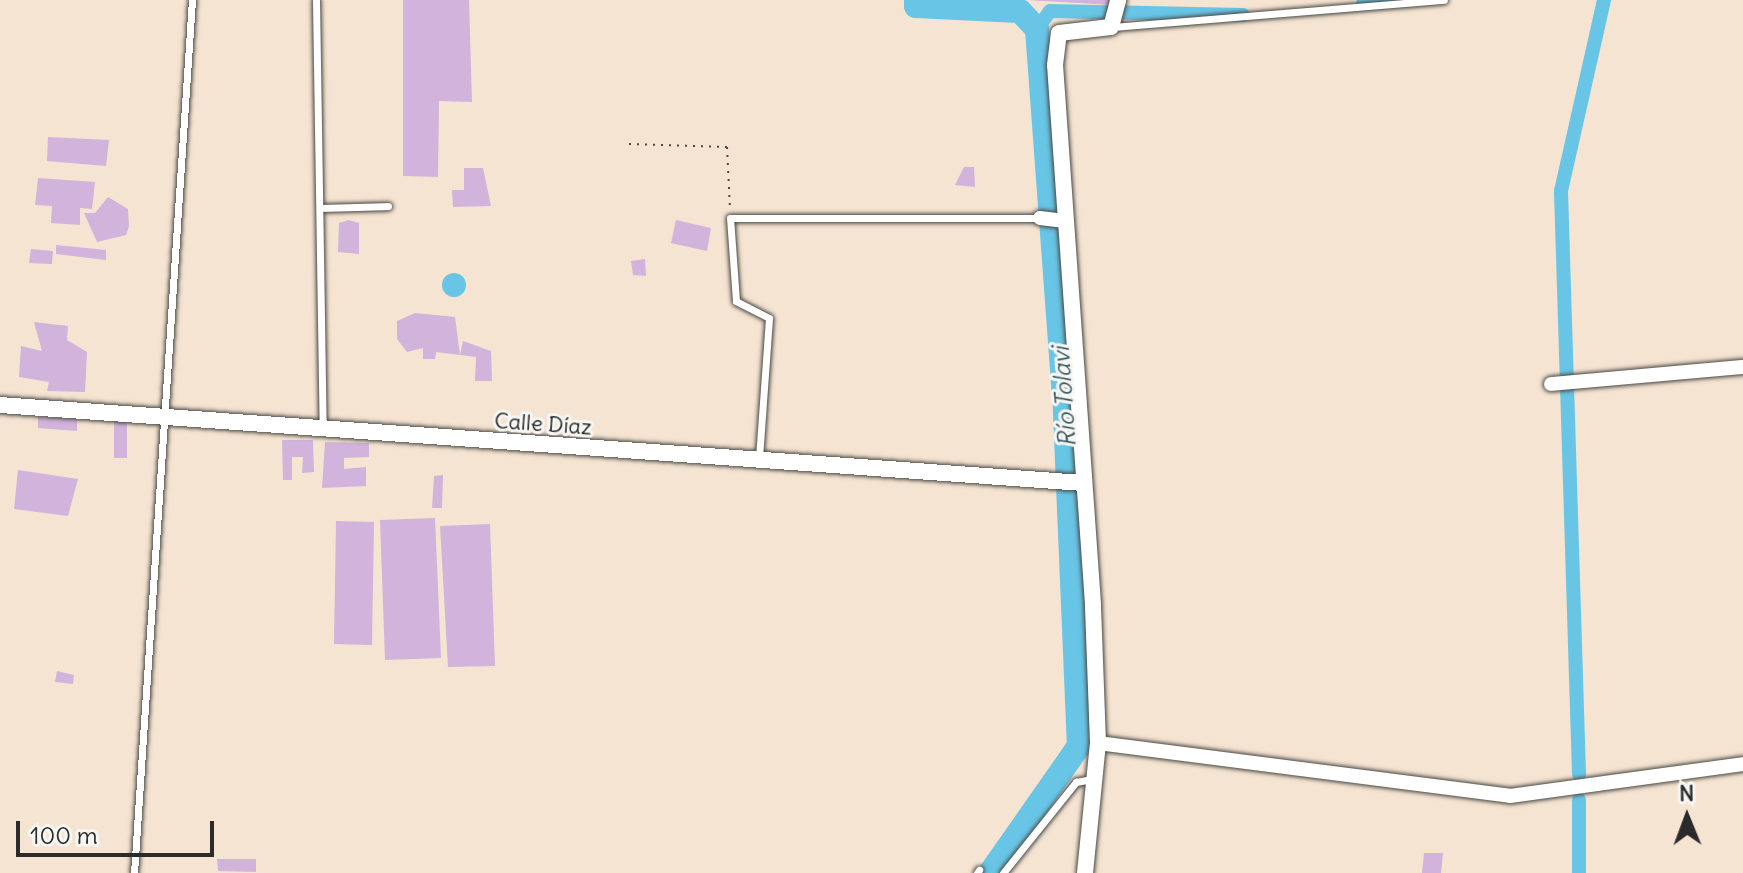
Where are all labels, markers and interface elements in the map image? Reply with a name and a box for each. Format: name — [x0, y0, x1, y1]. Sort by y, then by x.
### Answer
water label: Río Tolavi — [1046, 346, 1082, 448]
street label: Calle Díaz — [493, 407, 593, 441]
north arrow — [1647, 777, 1727, 857]
text: N — [1679, 779, 1694, 807]
scale bar — [20, 805, 218, 855]
text: 100 m — [30, 820, 98, 850]

